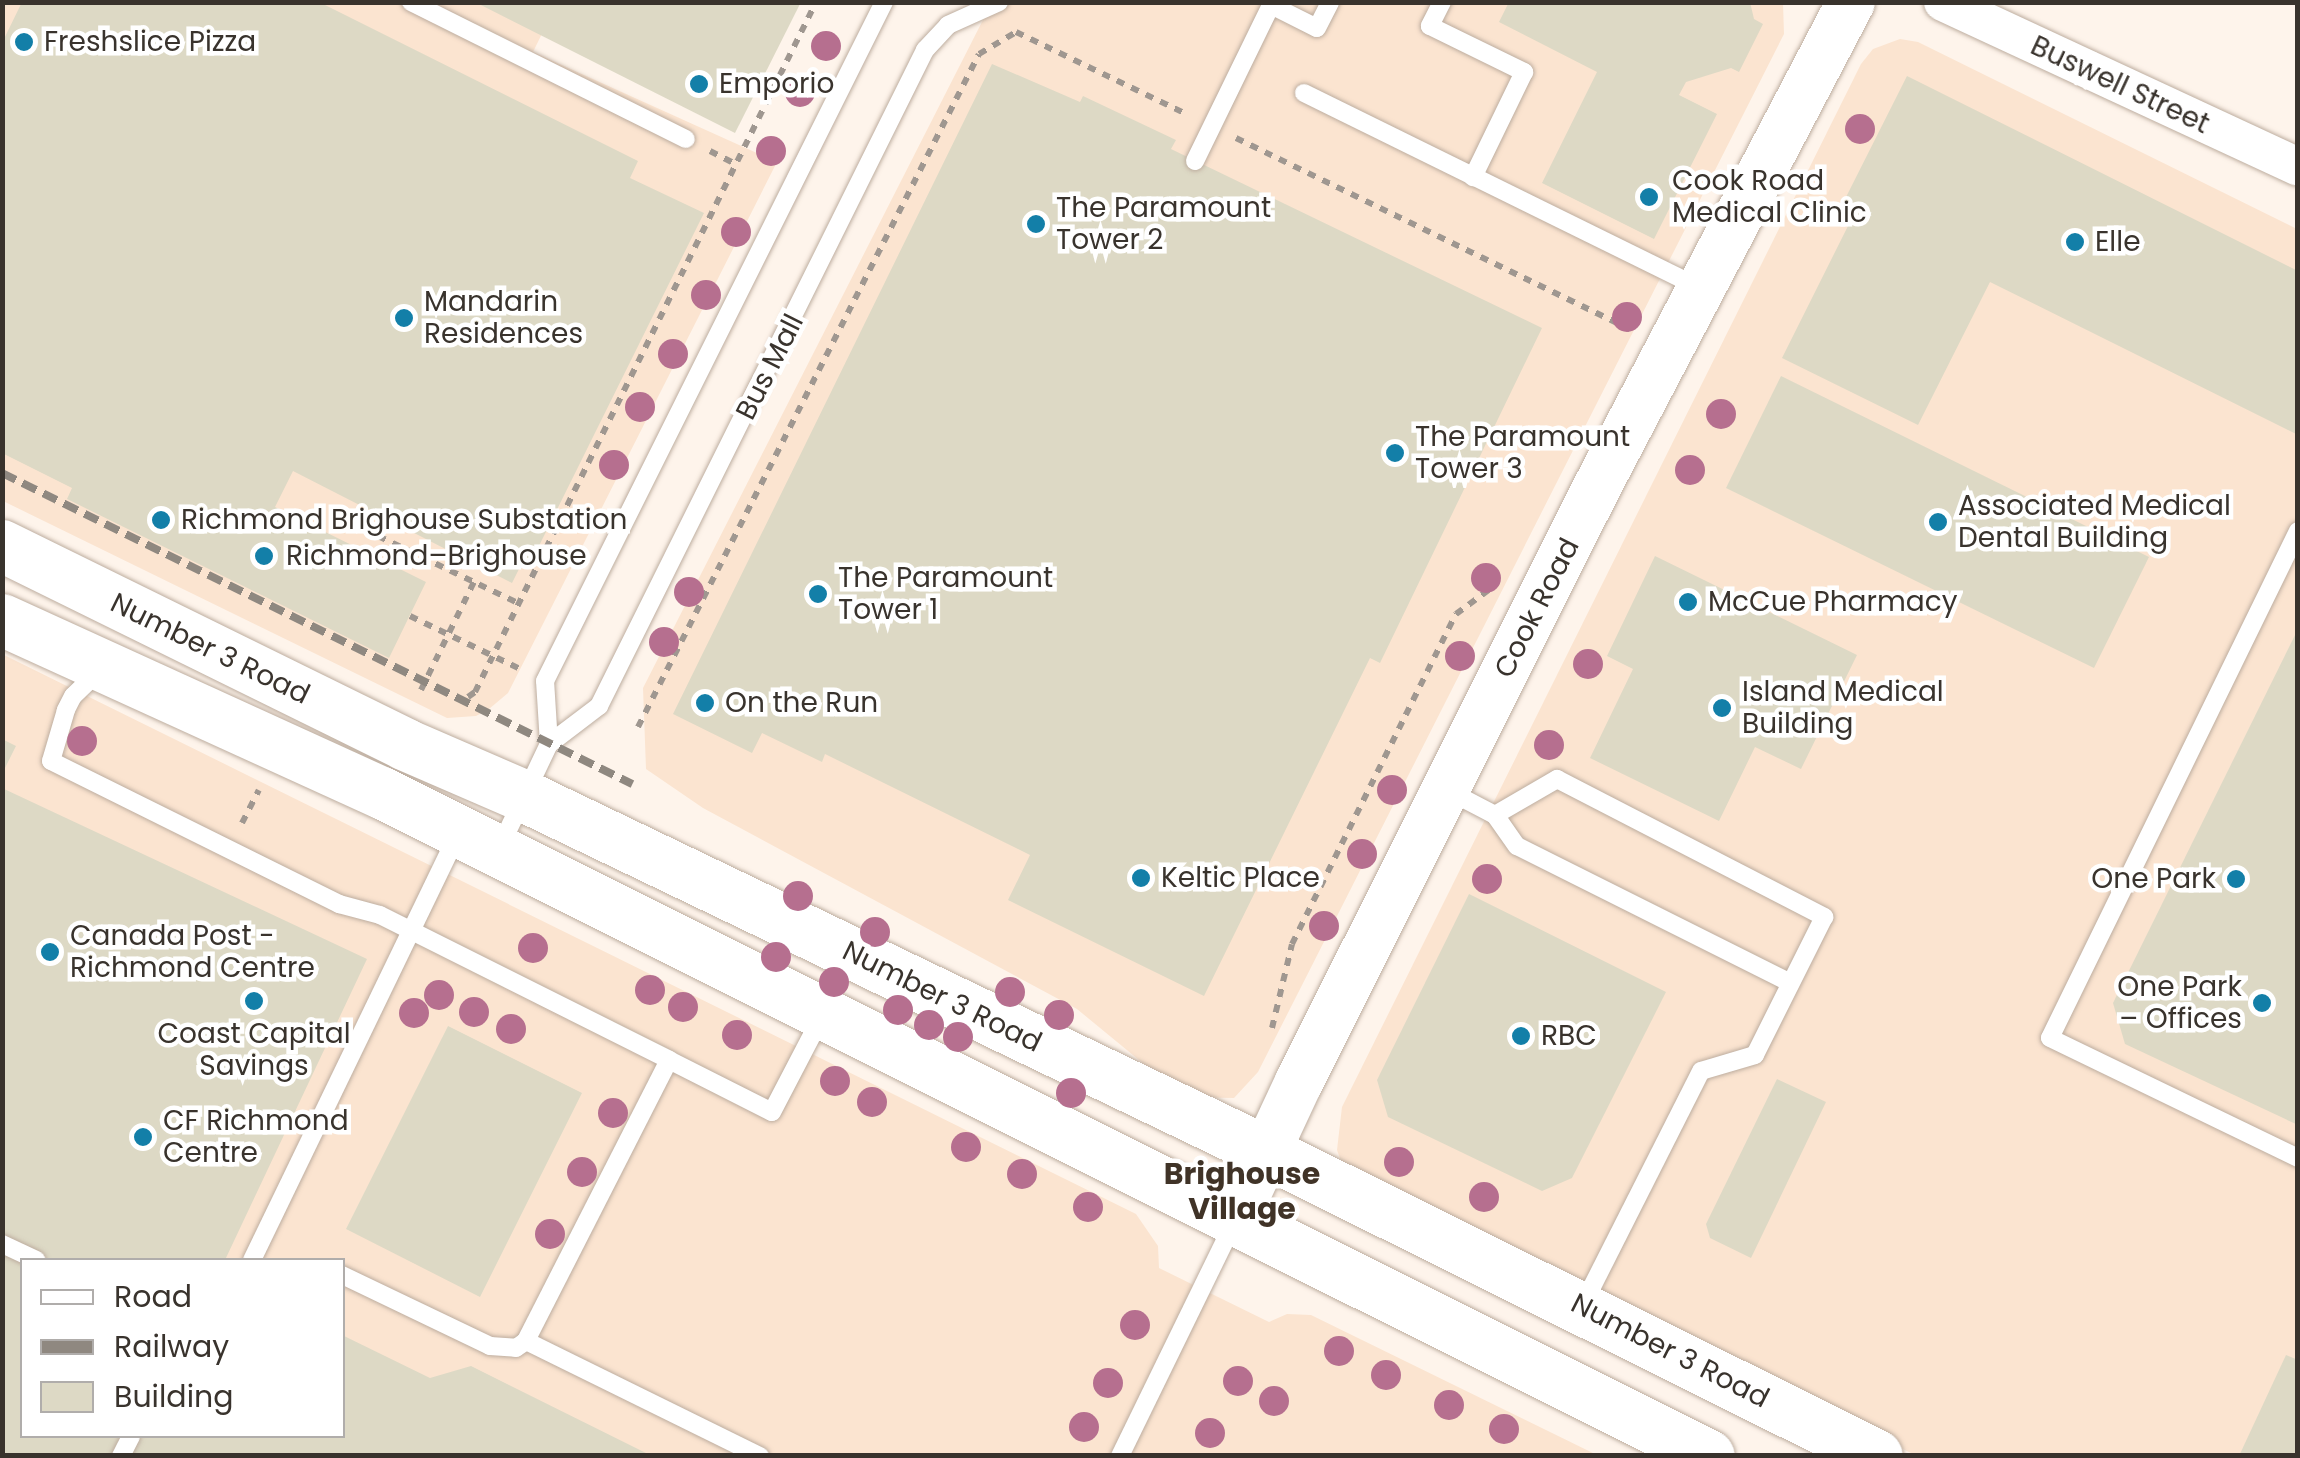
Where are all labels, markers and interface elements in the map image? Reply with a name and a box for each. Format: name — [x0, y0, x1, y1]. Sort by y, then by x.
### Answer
place label: Freshslice Pizza — [44, 25, 256, 59]
street label: Buswell Street — [2025, 29, 2215, 141]
marker: Freshslice Pizza — [13, 31, 35, 53]
place label: Emporio — [719, 67, 834, 101]
marker: Emporio — [688, 73, 710, 95]
place label: Cook Road Medical Clinic — [1672, 164, 1867, 230]
marker: Cook Road Medical Clinic — [1636, 184, 1662, 210]
place label: The Paramount Tower 2 — [1056, 191, 1271, 257]
marker: The Paramount Tower 2 — [1025, 213, 1047, 235]
place label: Elle — [2095, 225, 2140, 259]
marker: Elle — [2064, 231, 2086, 253]
place label: Mandarin Residences — [424, 285, 583, 351]
marker: Mandarin Residences — [393, 307, 415, 329]
street label: Bus Mall — [729, 309, 811, 425]
place label: The Paramount Tower 3 — [1415, 420, 1630, 486]
marker: The Paramount Tower 3 — [1384, 442, 1406, 464]
place label: Associated Medical Dental Building — [1958, 489, 2231, 555]
place label: Richmond Brighouse Substation — [181, 503, 627, 537]
marker: Richmond Brighouse Substation — [150, 509, 172, 531]
marker: Associated Medical Dental Building — [1927, 511, 1949, 533]
street label: Cook Road — [1487, 533, 1587, 683]
place label: Richmond–Brighouse — [286, 539, 587, 573]
marker: Richmond–Brighouse — [251, 543, 277, 569]
place label: The Paramount Tower 1 — [838, 561, 1053, 627]
marker: The Paramount Tower 1 — [807, 583, 829, 605]
place label: McCue Pharmacy — [1708, 585, 1958, 619]
street label: Number 3 Road — [105, 586, 315, 712]
marker: McCue Pharmacy — [1677, 591, 1699, 613]
place label: Island Medical Building — [1742, 675, 1944, 741]
place label: On the Run — [725, 686, 878, 720]
marker: On the Run — [694, 692, 716, 714]
marker: Island Medical Building — [1711, 697, 1733, 719]
place label: Keltic Place — [1161, 861, 1320, 895]
place label: One Park — [2091, 862, 2216, 896]
marker: Keltic Place — [1130, 867, 1152, 889]
marker: One Park — [2225, 868, 2247, 890]
place label: Canada Post - Richmond Centre — [70, 919, 315, 985]
street label: Number 3 Road — [837, 934, 1047, 1060]
marker: Canada Post - Richmond Centre — [39, 941, 61, 963]
place label: One Park – Offices — [2117, 970, 2242, 1036]
marker: Coast Capital Savings — [243, 990, 265, 1012]
marker: One Park – Offices — [2251, 992, 2273, 1014]
place label: Coast Capital Savings — [157, 1017, 351, 1083]
place label: RBC — [1541, 1019, 1597, 1053]
marker: RBC — [1510, 1025, 1532, 1047]
place label: CF Richmond Centre — [163, 1104, 349, 1170]
marker: CF Richmond Centre — [132, 1126, 154, 1148]
district label: Brighouse Village — [1164, 1156, 1320, 1226]
legend — [20, 1258, 345, 1438]
text: Road — [114, 1275, 192, 1318]
street label: Number 3 Road — [1566, 1287, 1774, 1415]
text: Railway — [114, 1325, 229, 1368]
text: Building — [114, 1375, 234, 1418]

